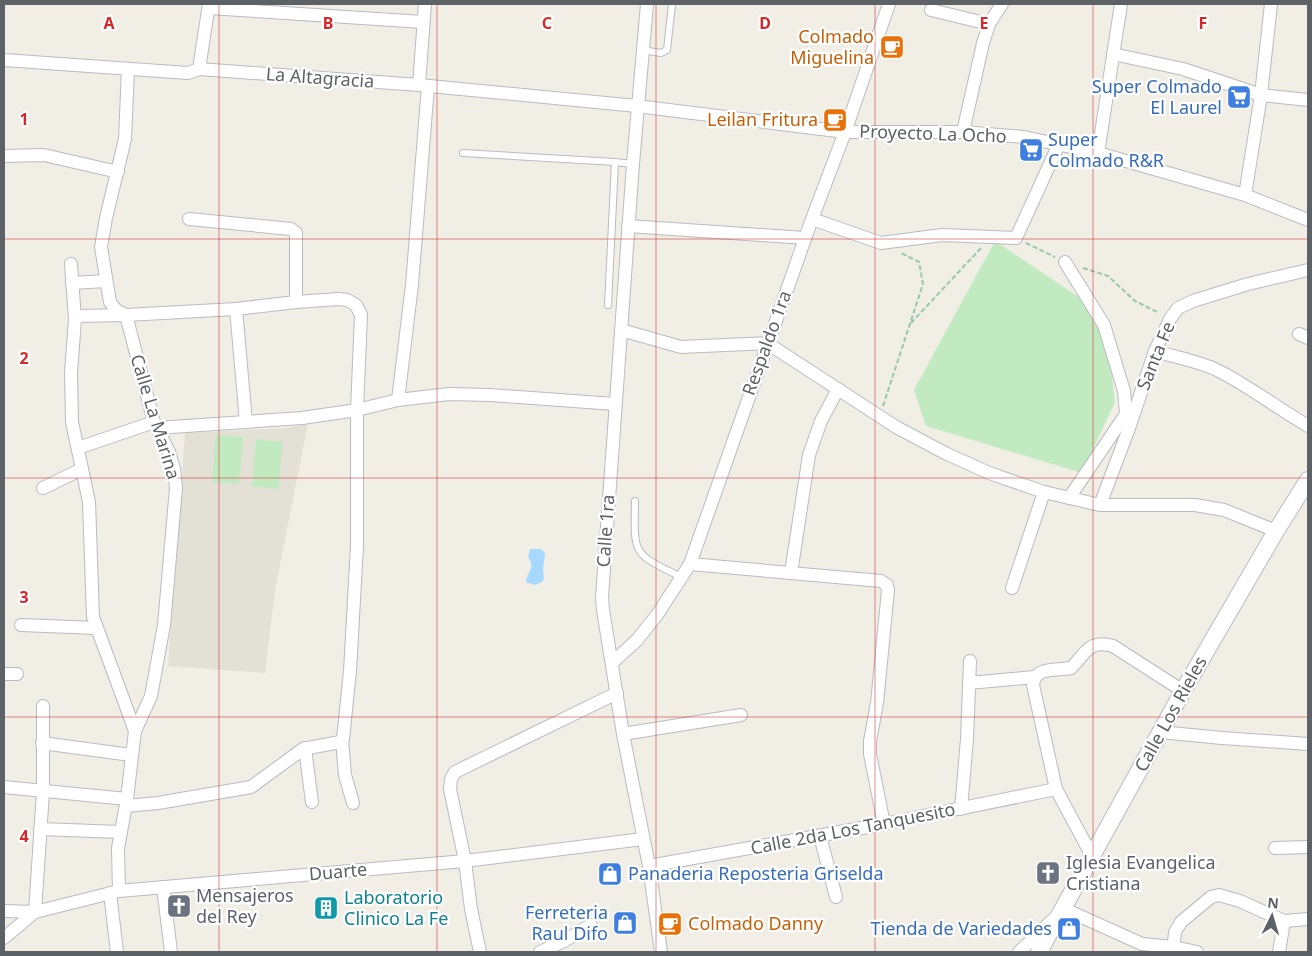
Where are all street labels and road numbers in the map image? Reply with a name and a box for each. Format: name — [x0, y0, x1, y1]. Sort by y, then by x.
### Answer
street label: La Altagracia — [265, 61, 375, 93]
street label: Proyecto La Ocho — [859, 118, 1007, 148]
street label: Respaldo 1ra — [736, 287, 796, 398]
street label: Santa Fe — [1130, 318, 1180, 393]
street label: Calle La Marina — [126, 351, 186, 482]
street label: Calle 1ra — [590, 494, 620, 568]
street label: Calle Los Rieles — [1128, 651, 1212, 776]
street label: Calle 2da Los Tanquesito — [748, 796, 957, 860]
street label: Duarte — [308, 857, 368, 886]

